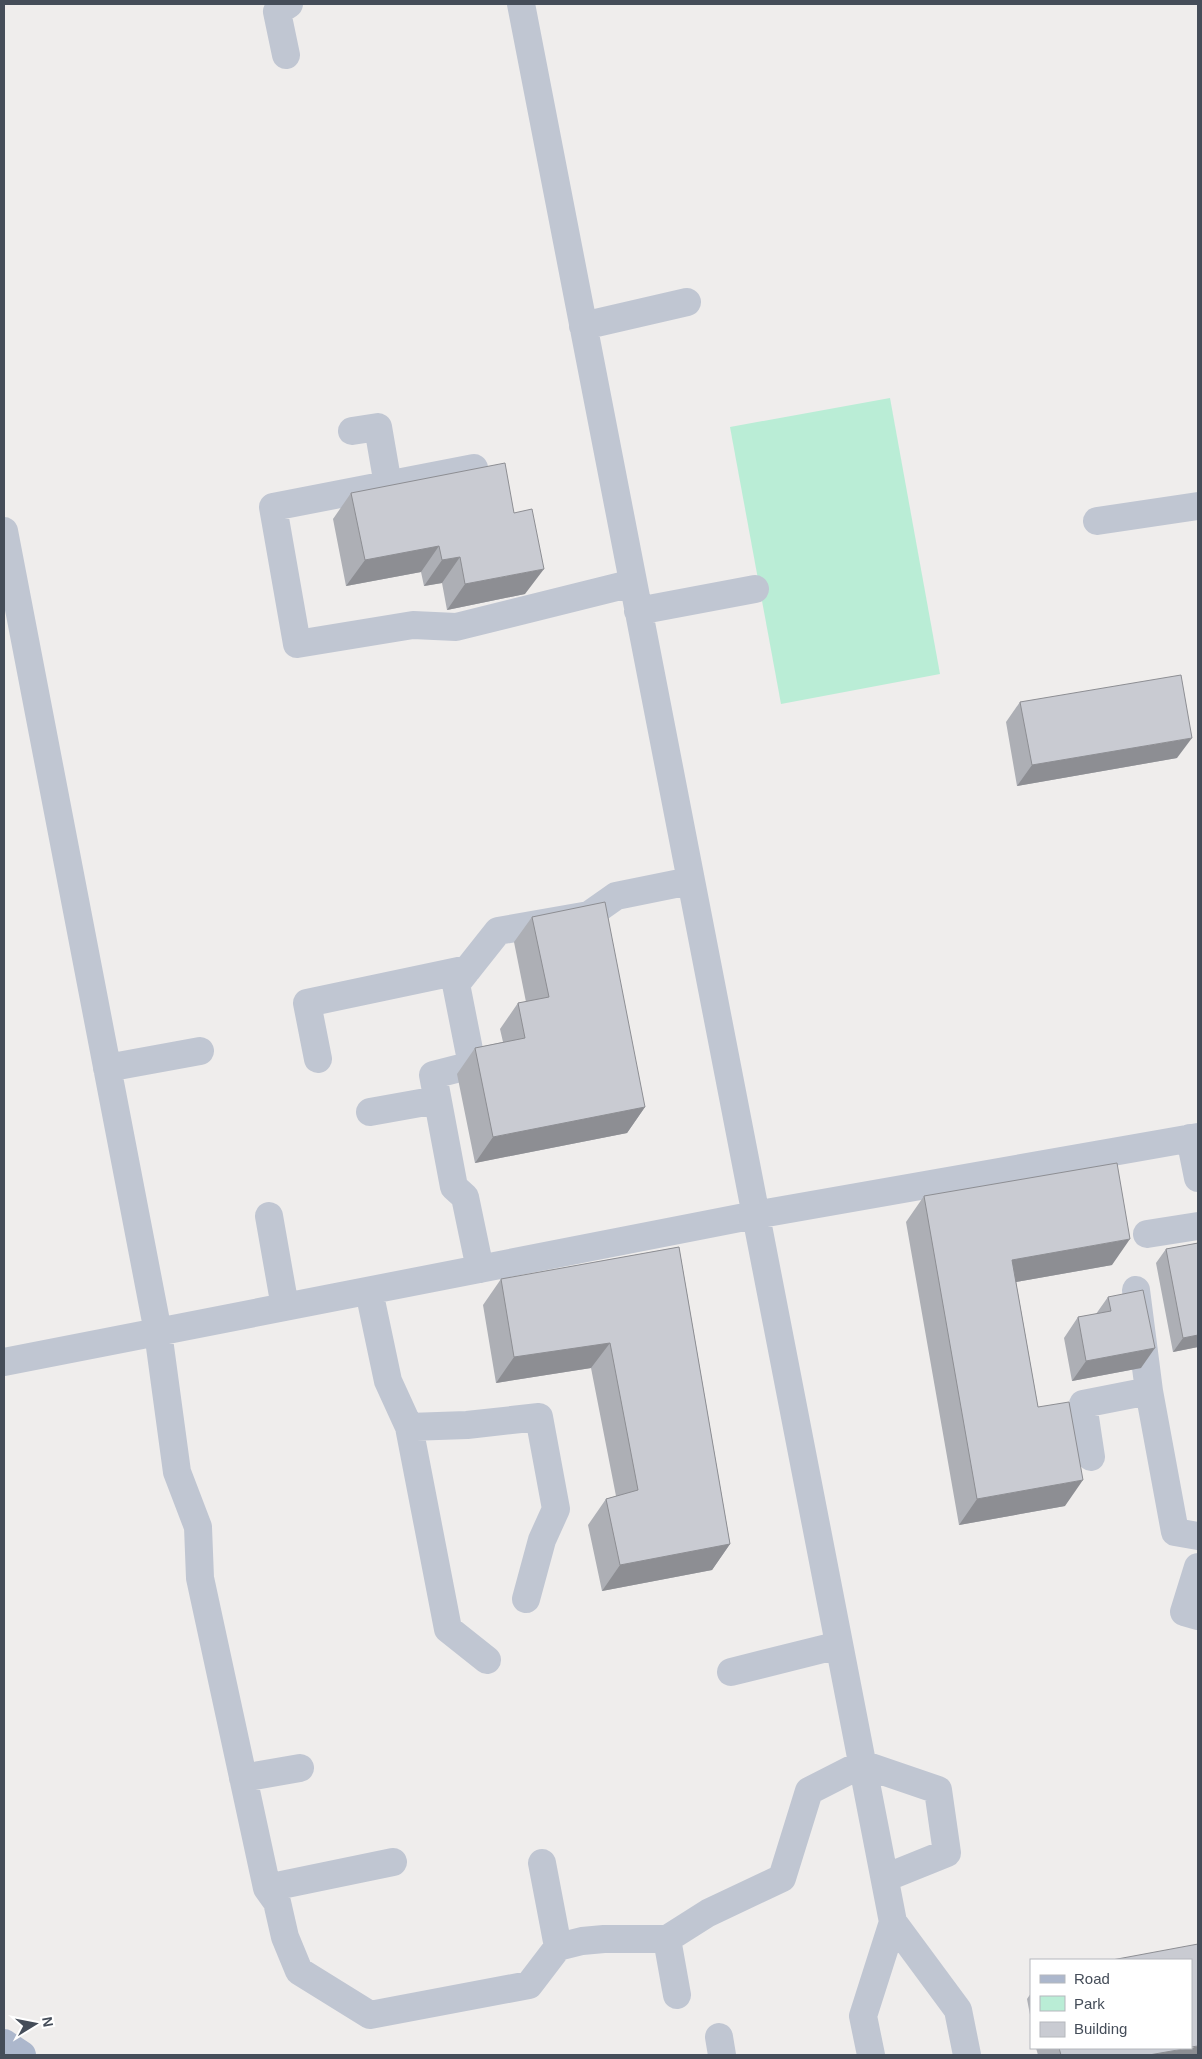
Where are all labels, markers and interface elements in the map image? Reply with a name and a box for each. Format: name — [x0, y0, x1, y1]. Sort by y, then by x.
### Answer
legend — [1030, 1959, 1192, 2049]
text: Road — [1074, 1970, 1110, 1987]
text: Park — [1074, 1995, 1105, 2012]
north arrow — [10, 1999, 60, 2049]
text: N — [39, 2015, 57, 2028]
text: Building — [1074, 2020, 1127, 2037]

